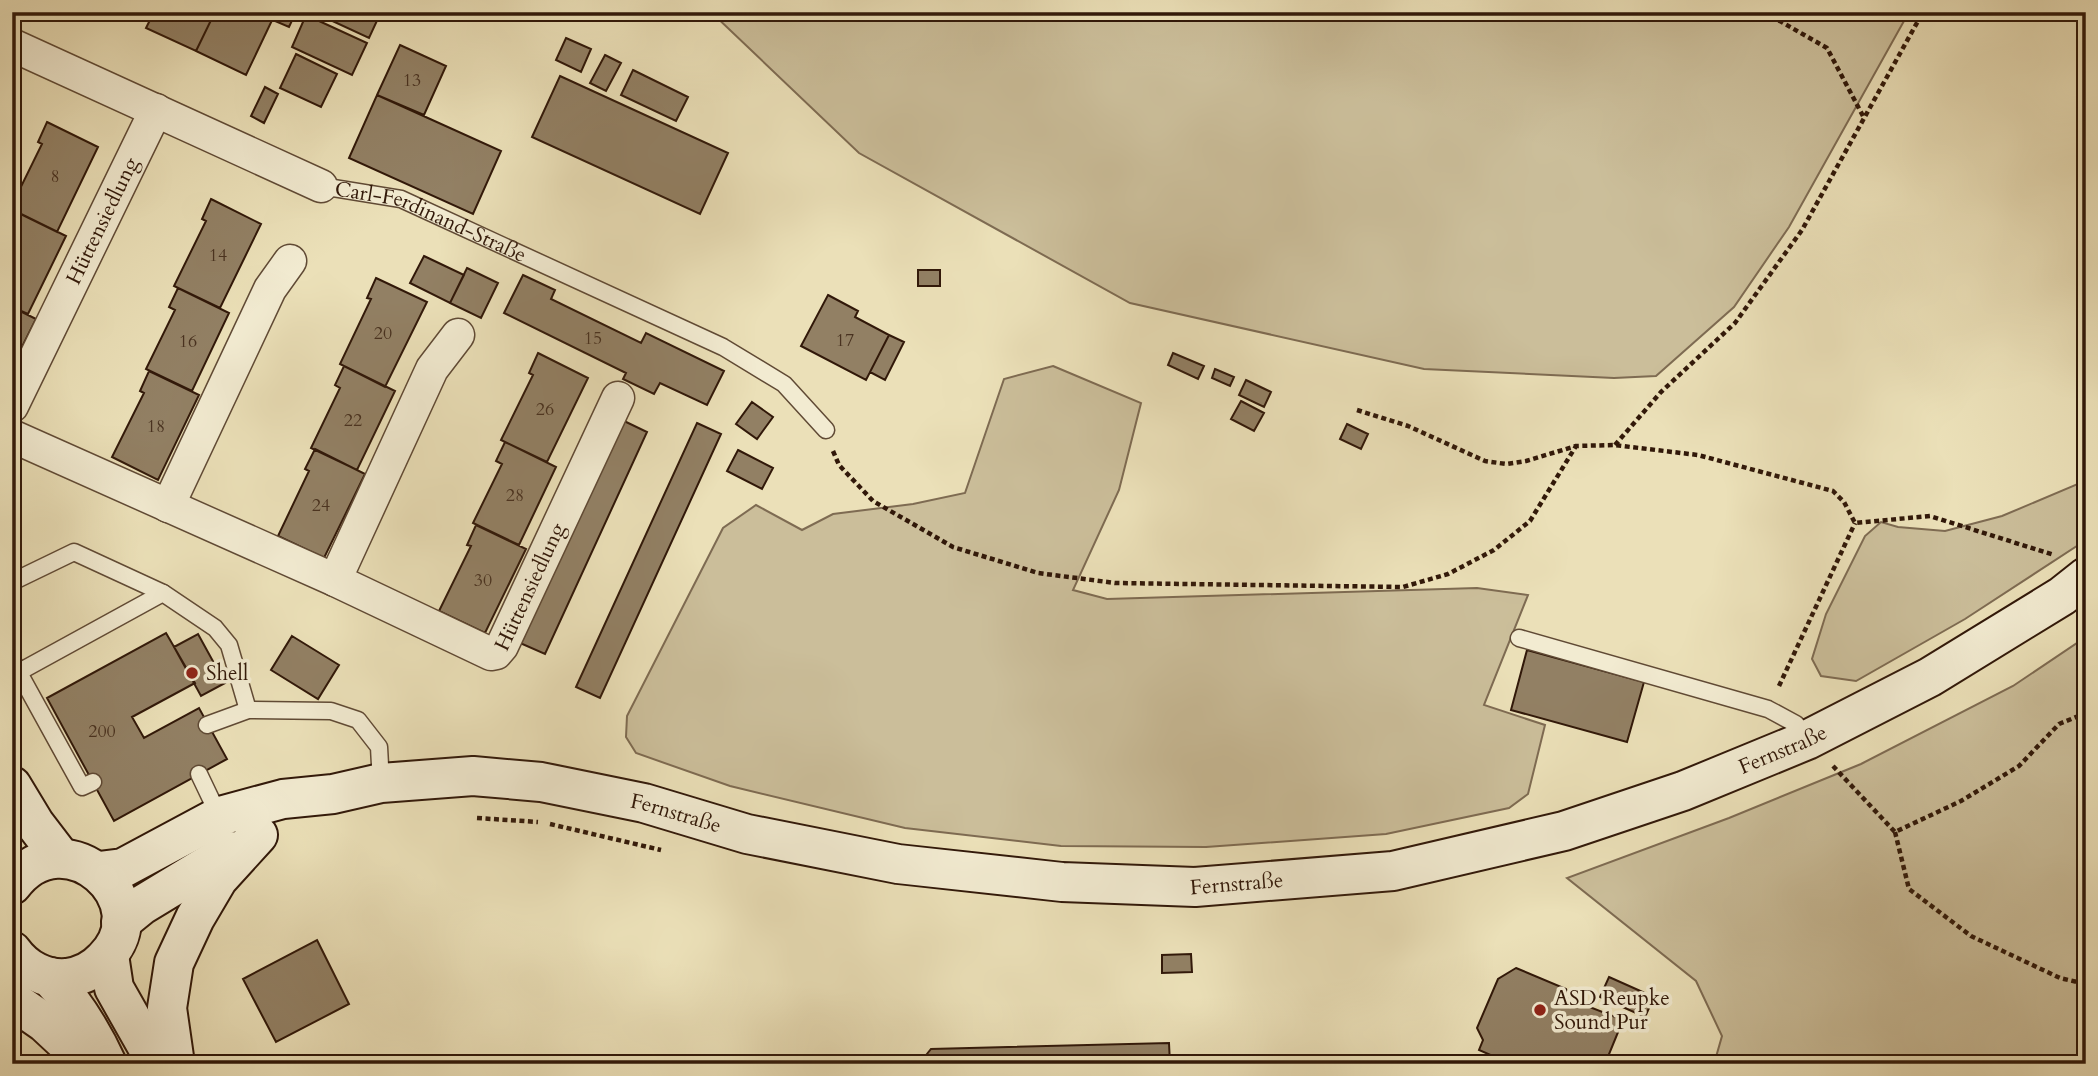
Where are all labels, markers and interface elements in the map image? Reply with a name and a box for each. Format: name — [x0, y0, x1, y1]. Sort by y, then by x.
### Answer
house number: 13 — [403, 68, 421, 93]
street label: Hüttensiedlung — [59, 152, 145, 289]
house number: 8 — [50, 164, 60, 189]
street label: Carl-Ferdinand-Straße — [333, 174, 531, 269]
house number: 14 — [209, 243, 227, 268]
house number: 20 — [374, 321, 392, 346]
house number: 15 — [584, 326, 602, 351]
house number: 17 — [836, 328, 854, 353]
house number: 16 — [179, 329, 197, 354]
house number: 26 — [536, 397, 554, 422]
house number: 22 — [344, 408, 362, 433]
house number: 18 — [147, 414, 165, 439]
house number: 28 — [506, 483, 524, 508]
house number: 24 — [312, 493, 330, 518]
street label: Hüttensiedlung — [487, 518, 572, 655]
house number: 30 — [474, 568, 492, 593]
place label: Shell — [206, 659, 248, 688]
marker: Shell — [184, 665, 200, 681]
street label: Fernstraße — [1734, 718, 1832, 781]
house number: 200 — [88, 719, 116, 744]
street label: Fernstraße — [628, 786, 725, 840]
street label: Fernstraße — [1189, 865, 1284, 902]
place label: ASD Reupke Sound Pur — [1554, 984, 1670, 1037]
marker: ASD Reupke Sound Pur — [1532, 1002, 1548, 1018]

